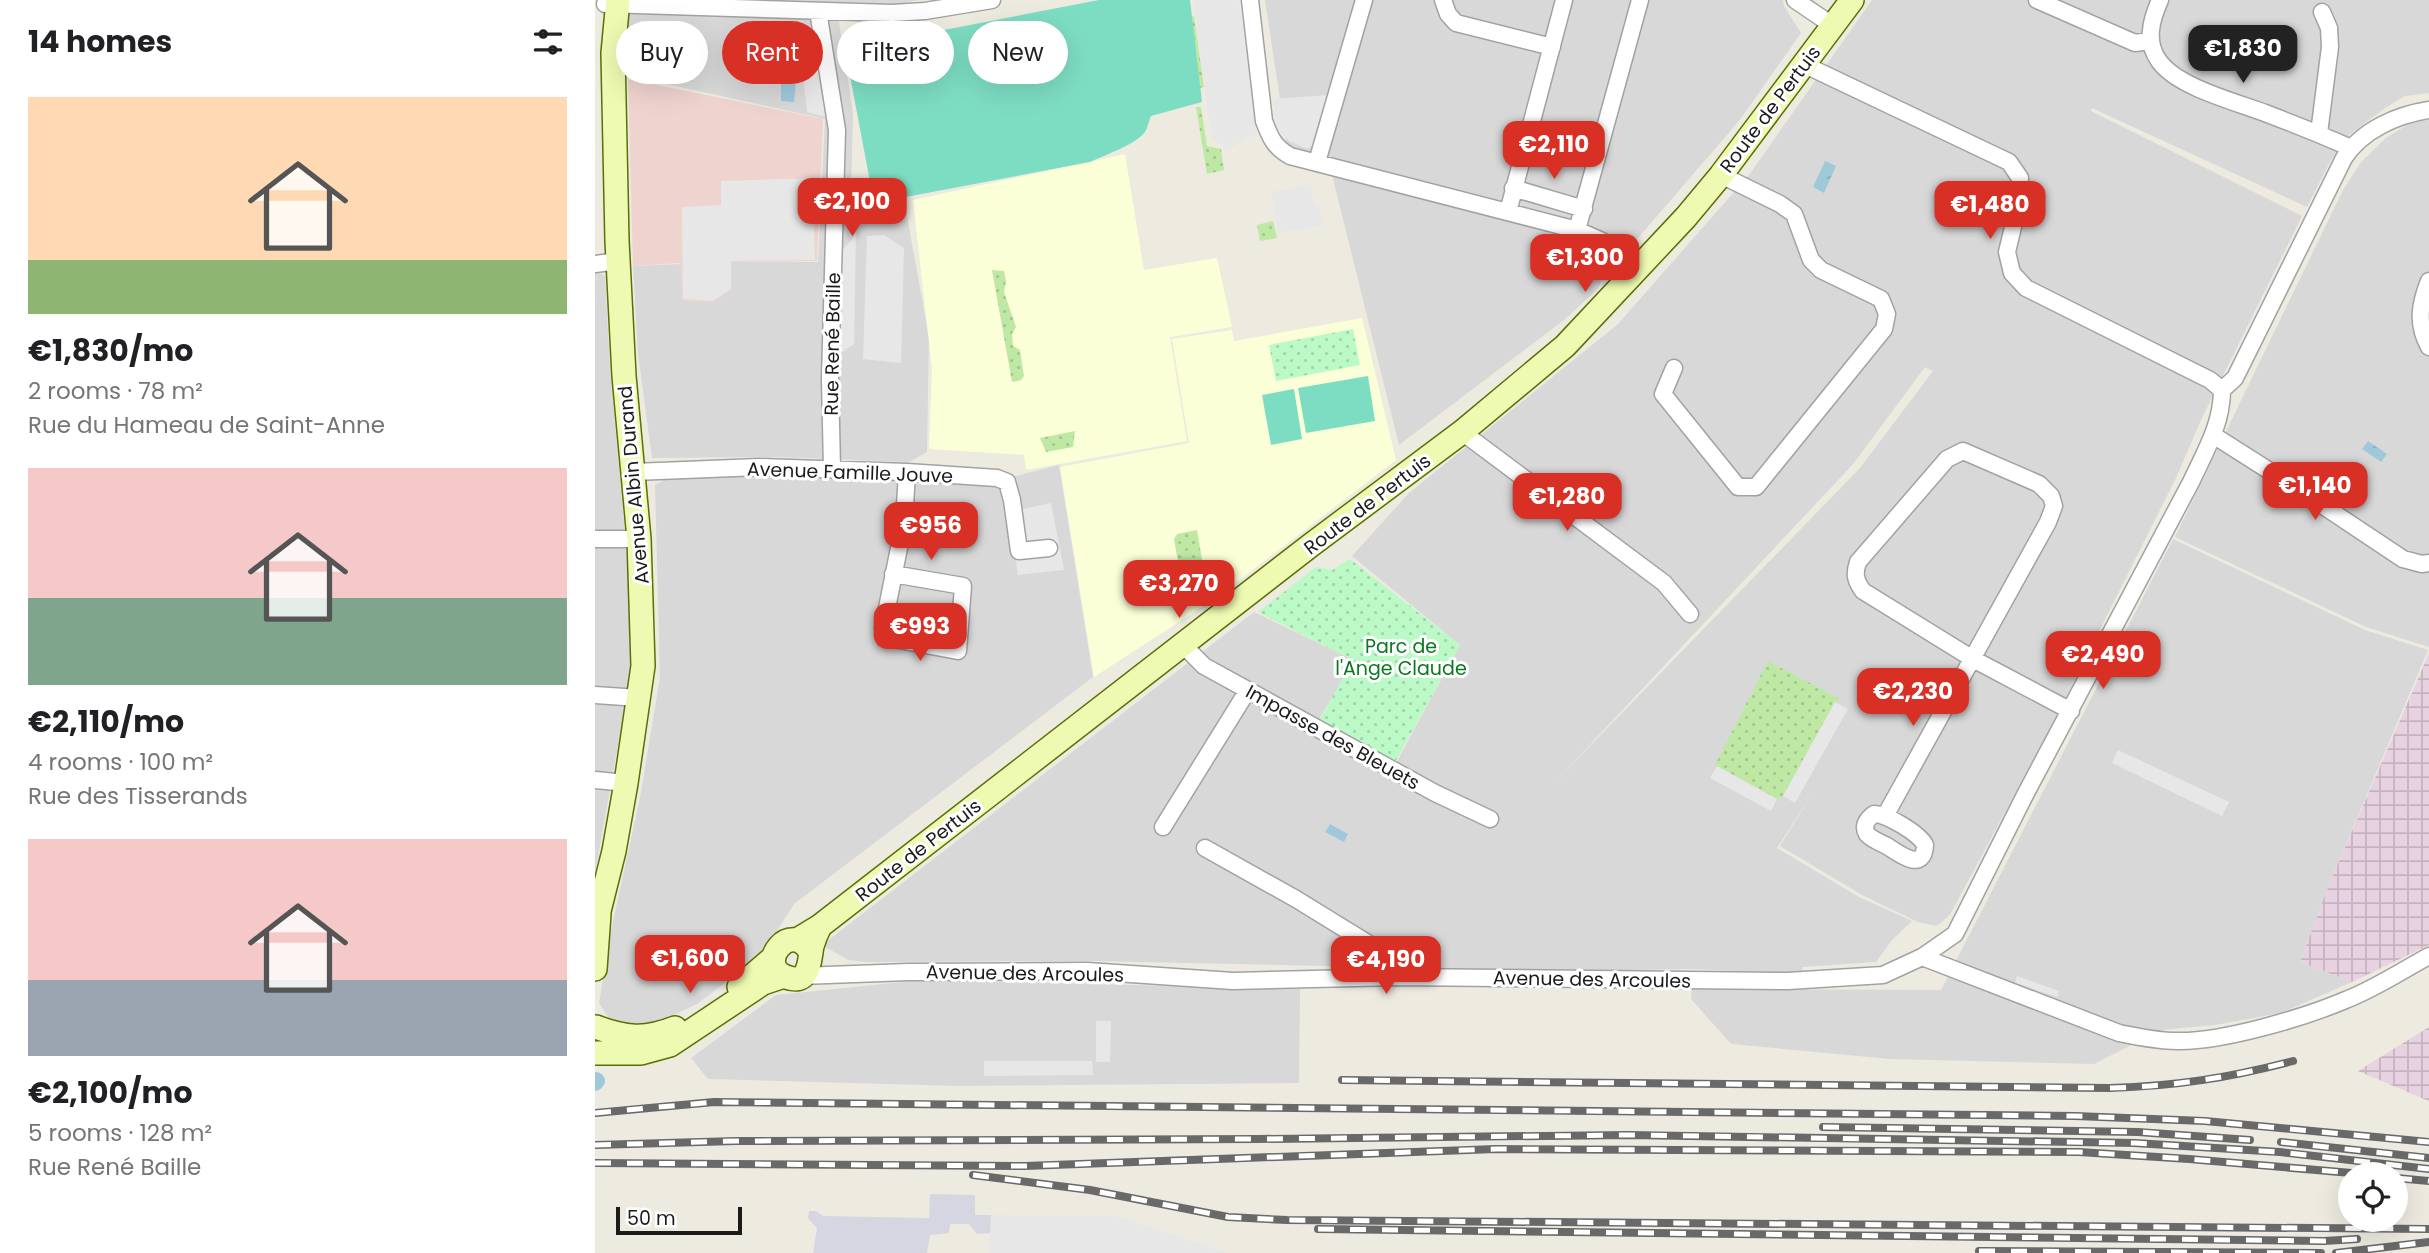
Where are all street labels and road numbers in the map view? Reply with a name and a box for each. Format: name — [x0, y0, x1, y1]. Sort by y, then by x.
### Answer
street label: Route de Pertuis — [1714, 40, 1827, 178]
street label: Rue René Baille — [818, 272, 847, 416]
street label: Avenue Albin Durand — [611, 385, 656, 585]
street label: Route de Pertuis — [1298, 448, 1436, 561]
street label: Avenue Famille Jouve — [747, 455, 953, 490]
street label: Impasse des Bleuets — [1241, 678, 1425, 797]
street label: Route de Pertuis — [850, 793, 987, 908]
street label: Avenue des Arcoules — [926, 958, 1124, 989]
street label: Avenue des Arcoules — [1493, 964, 1691, 995]

